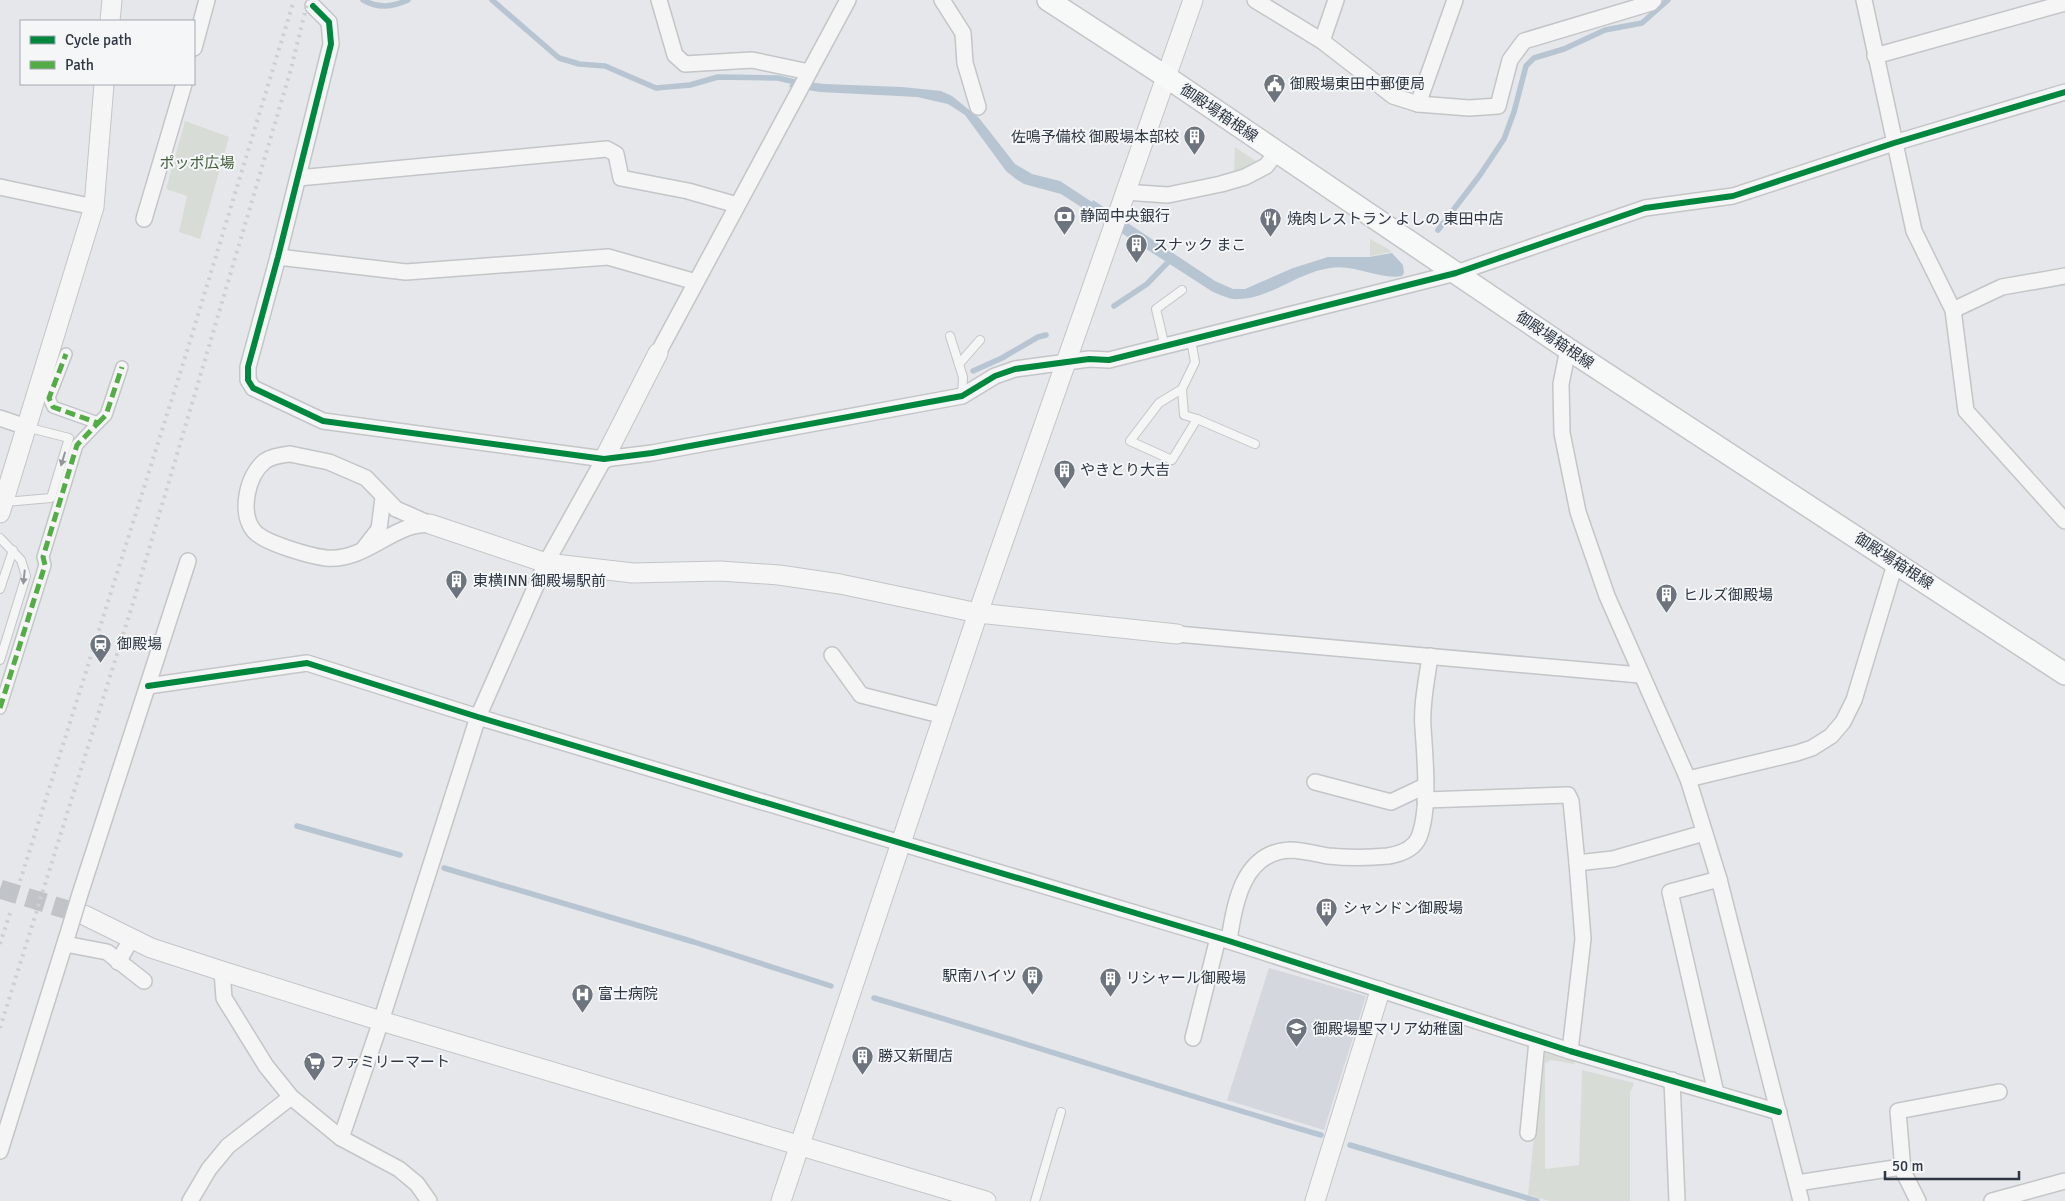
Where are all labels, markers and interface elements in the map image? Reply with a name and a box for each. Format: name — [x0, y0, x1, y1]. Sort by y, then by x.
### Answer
legend — [20, 20, 195, 85]
text: Cycle path — [65, 31, 132, 49]
text: Path — [65, 56, 94, 74]
public building icon: 御殿場東田中郵便局 — [1262, 72, 1286, 103]
place label: 御殿場東田中郵便局 — [1290, 75, 1425, 93]
street label: 御殿場箱根線 — [1177, 80, 1261, 146]
building icon: 佐鳴予備校 御殿場本部校 — [1183, 125, 1207, 156]
place label: 佐鳴予備校 御殿場本部校 — [1011, 128, 1179, 146]
park label: ポッポ広場 — [159, 154, 235, 172]
bank icon: 静岡中央銀行 — [1052, 204, 1076, 235]
place label: 静岡中央銀行 — [1080, 207, 1170, 225]
restaurant icon: 焼肉レストラン よしの 東田中店 — [1259, 207, 1283, 238]
place label: 焼肉レストラン よしの 東田中店 — [1287, 210, 1504, 228]
building icon: スナック まこ — [1125, 233, 1149, 264]
place label: スナック まこ — [1153, 236, 1246, 254]
street label: 御殿場箱根線 — [1513, 307, 1597, 373]
one-way arrow — [58, 452, 66, 467]
building icon: やきとり大吉 — [1052, 458, 1076, 489]
place label: やきとり大吉 — [1080, 461, 1170, 479]
street label: 御殿場箱根線 — [1851, 529, 1937, 593]
building icon: 東横INN 御殿場駅前 — [445, 569, 469, 600]
one-way arrow — [20, 570, 28, 586]
place label: 東横INN 御殿場駅前 — [473, 572, 606, 590]
building icon: ヒルズ御殿場 — [1655, 583, 1679, 614]
place label: ヒルズ御殿場 — [1683, 586, 1773, 604]
station icon: 御殿場 — [89, 632, 113, 663]
place label: 御殿場 — [117, 635, 162, 653]
building icon: シャンドン御殿場 — [1315, 896, 1339, 927]
place label: シャンドン御殿場 — [1343, 899, 1463, 917]
building icon: 駅南ハイツ — [1021, 964, 1045, 995]
building icon: リシャール御殿場 — [1098, 966, 1122, 997]
place label: 駅南ハイツ — [942, 967, 1017, 985]
place label: リシャール御殿場 — [1126, 969, 1246, 987]
hospital icon: 富士病院 — [570, 982, 594, 1013]
place label: 富士病院 — [598, 985, 658, 1003]
school or university icon: 御殿場聖マリア幼稚園 — [1285, 1017, 1309, 1048]
place label: 御殿場聖マリア幼稚園 — [1313, 1020, 1463, 1038]
building icon: 勝又新聞店 — [850, 1044, 874, 1075]
place label: 勝又新聞店 — [878, 1047, 953, 1065]
supermarket icon: ファミリーマート — [302, 1050, 326, 1081]
place label: ファミリーマート — [330, 1053, 450, 1071]
scale bar — [1885, 1148, 2019, 1180]
text: 50 m — [1892, 1157, 1923, 1175]

